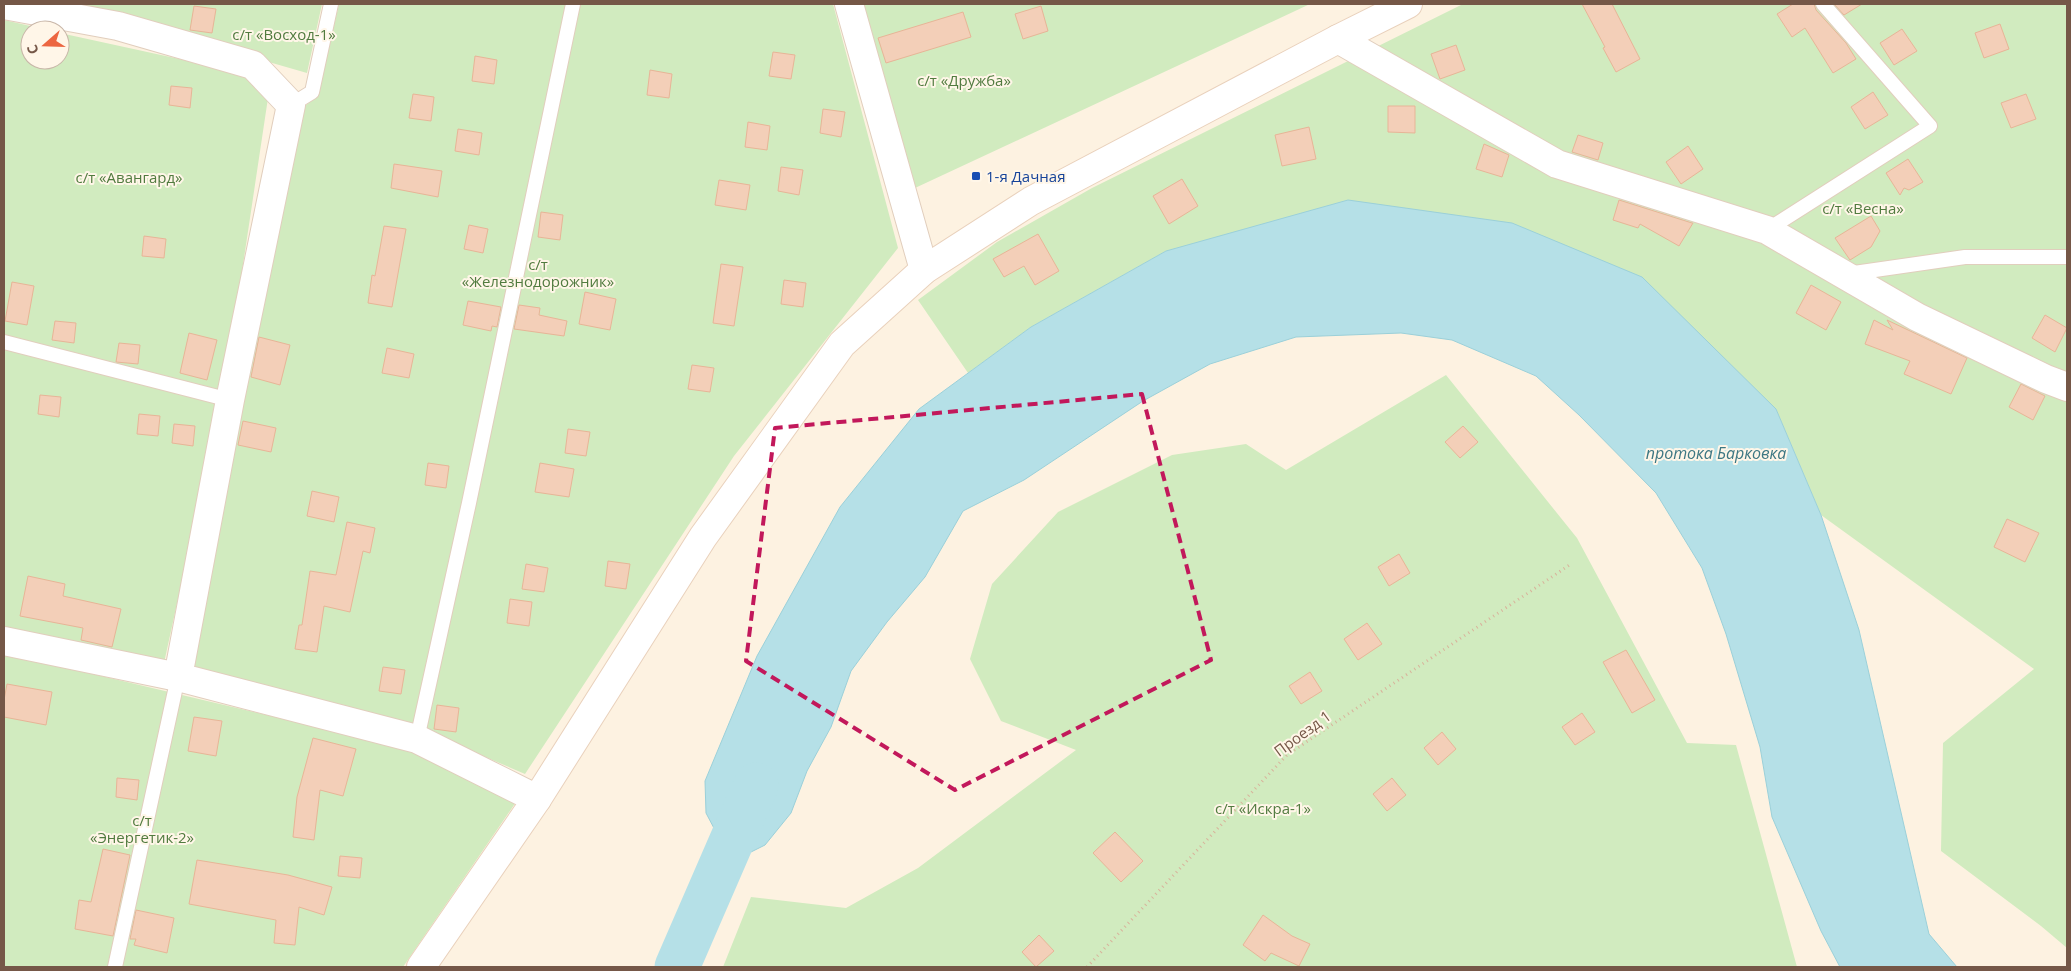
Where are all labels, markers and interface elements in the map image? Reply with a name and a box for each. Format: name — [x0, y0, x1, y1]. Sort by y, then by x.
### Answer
north arrow — [20, 20, 70, 70]
park label: с/т «Восход-1» — [232, 24, 336, 44]
text: С — [22, 42, 43, 57]
park label: с/т «Дружба» — [917, 70, 1011, 90]
place label: 1-я Дачная — [986, 166, 1065, 186]
park label: с/т «Авангард» — [75, 167, 183, 187]
marker: 1-я Дачная — [970, 170, 982, 182]
park label: с/т «Весна» — [1822, 198, 1904, 218]
park label: с/т «Железнодорожник» — [462, 254, 614, 291]
water label: протока Барковка — [1646, 442, 1786, 464]
street label: Проезд 1 — [1269, 706, 1335, 760]
park label: с/т «Искра-1» — [1215, 798, 1311, 818]
park label: с/т «Энергетик-2» — [90, 810, 194, 847]

